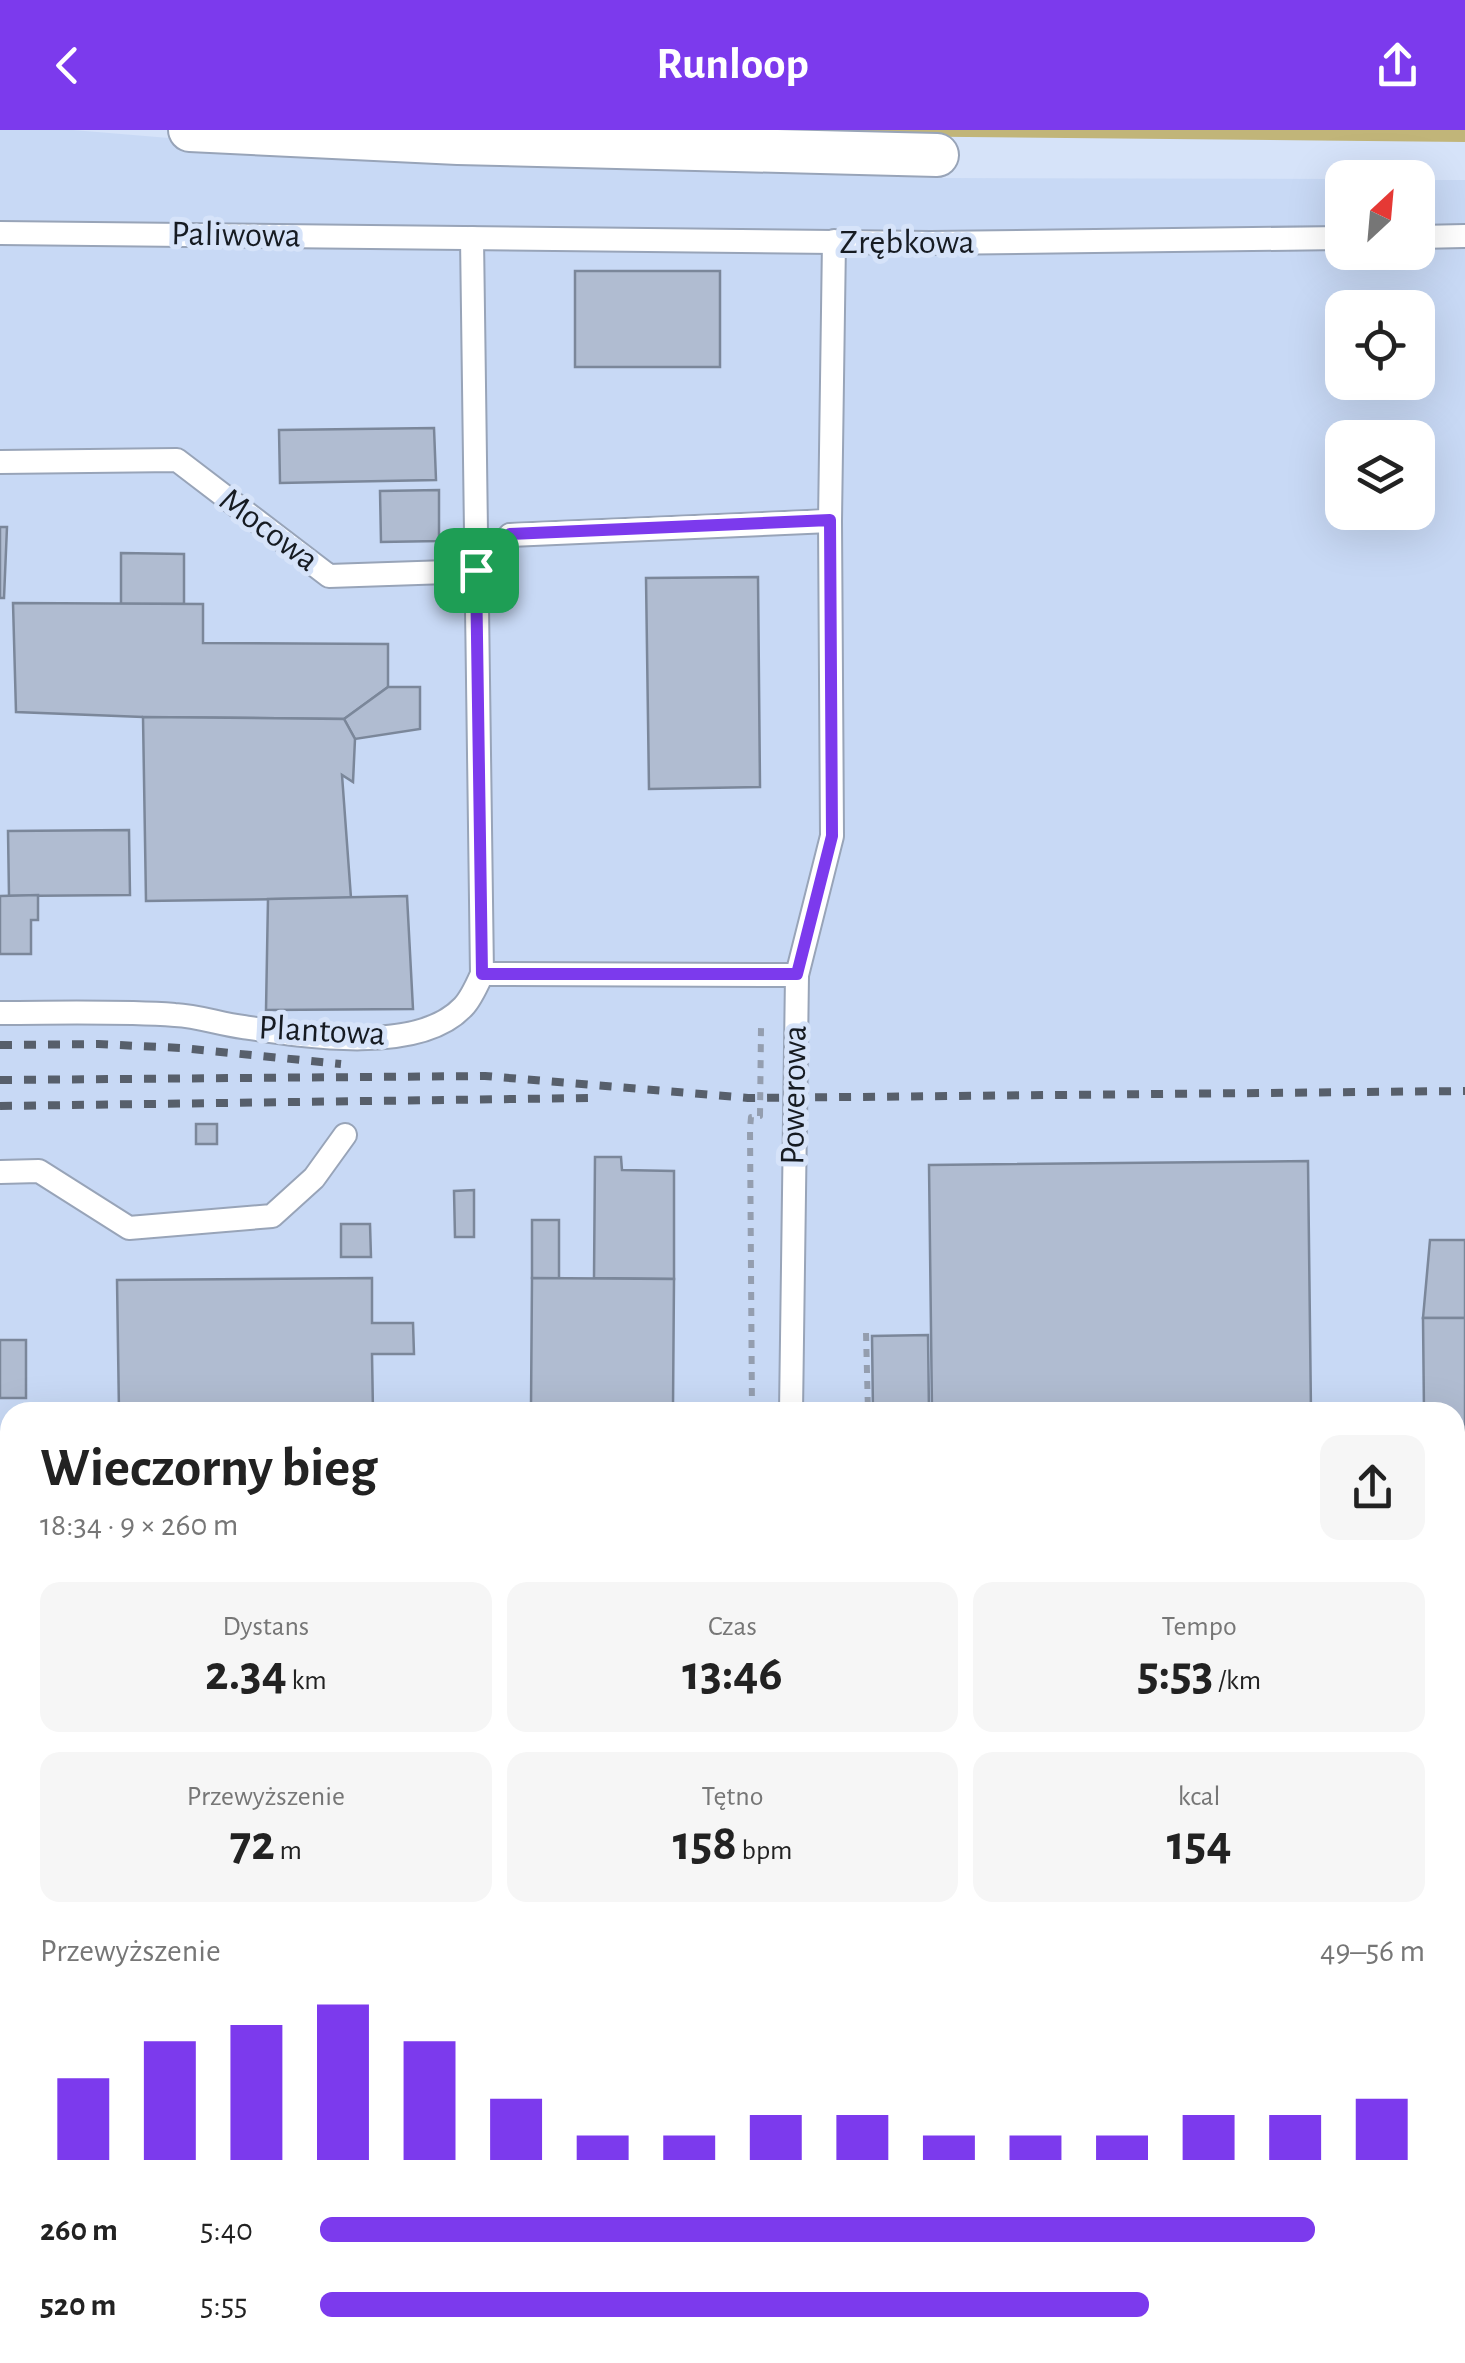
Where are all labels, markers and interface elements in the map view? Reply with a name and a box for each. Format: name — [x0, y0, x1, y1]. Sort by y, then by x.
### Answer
icon: back — [40, 38, 95, 93]
icon: share — [1370, 38, 1425, 93]
text: Runloop — [656, 42, 809, 87]
north arrow — [1325, 160, 1435, 270]
map controls — [1325, 160, 1435, 530]
street label: Paliwowa — [171, 216, 301, 254]
street label: Zrębkowa — [839, 225, 975, 260]
button: locate — [1325, 290, 1435, 400]
button: layers — [1325, 420, 1435, 530]
street label: Mocowa — [213, 482, 325, 578]
pin — [434, 528, 519, 613]
icon: arrive — [449, 543, 504, 598]
street label: Plantowa — [258, 1010, 386, 1052]
street label: Powerowa — [775, 1025, 813, 1165]
button: share — [1320, 1435, 1425, 1540]
text: Wieczorny bieg — [40, 1441, 377, 1496]
text: 18:34 · 9 × 260 m — [40, 1509, 238, 1541]
text: Dystans — [222, 1613, 309, 1641]
text: Czas — [708, 1613, 757, 1641]
text: Tempo — [1162, 1613, 1237, 1641]
text: 2.34 — [205, 1649, 287, 1699]
text: 13:46 — [682, 1649, 783, 1699]
text: 5:53 — [1137, 1649, 1213, 1699]
text: km — [287, 1667, 327, 1695]
text: /km — [1213, 1667, 1261, 1695]
text: Przewyższenie — [187, 1783, 345, 1811]
text: Tętno — [702, 1783, 763, 1811]
text: kcal — [1178, 1783, 1221, 1811]
text: 72 — [230, 1819, 275, 1869]
text: 158 — [673, 1819, 737, 1869]
text: 154 — [1167, 1819, 1232, 1869]
text: m — [275, 1837, 302, 1865]
text: bpm — [737, 1837, 792, 1865]
text: Przewyższenie — [40, 1935, 221, 1967]
text: 49–56 m — [1320, 1935, 1425, 1967]
text: 260 m — [40, 2214, 118, 2246]
text: 5:40 — [200, 2214, 253, 2246]
text: 520 m — [40, 2289, 116, 2321]
text: 5:55 — [200, 2289, 247, 2321]

